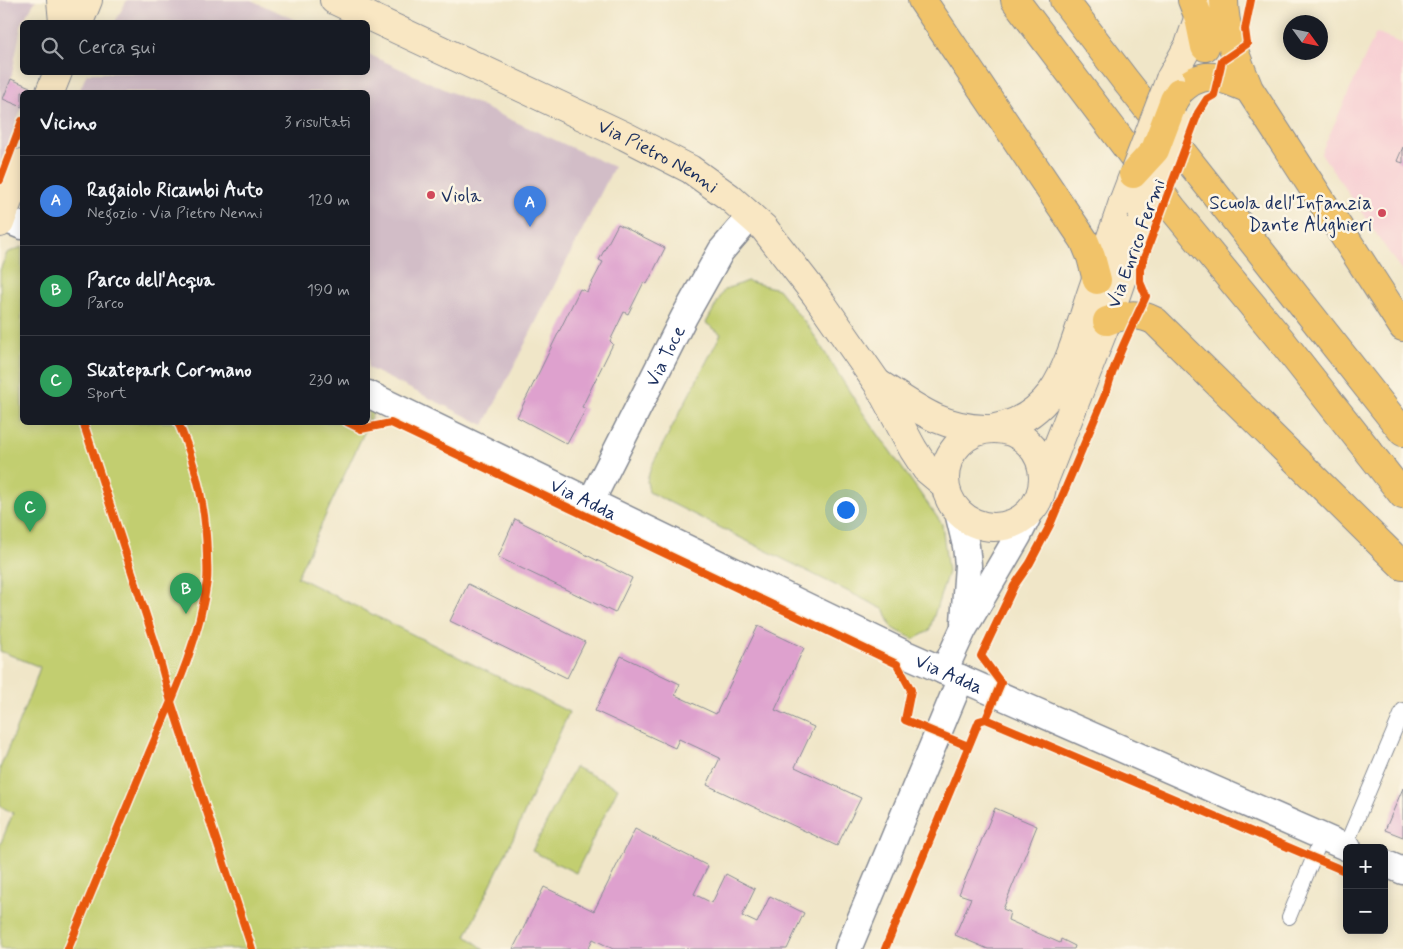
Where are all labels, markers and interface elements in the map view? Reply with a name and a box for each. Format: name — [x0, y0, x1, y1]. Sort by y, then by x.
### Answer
north arrow — [1283, 15, 1328, 60]
search box — [20, 20, 370, 75]
icon: search — [38, 34, 66, 62]
text: Cerca qui — [78, 35, 156, 60]
text: Vicino — [40, 109, 97, 137]
text: 3 risultati — [284, 112, 350, 133]
street label: Via Pietro Nenni — [593, 114, 723, 200]
street label: Via Enrico Fermi — [1101, 175, 1171, 312]
text: Ragaiolo Ricambi Auto — [87, 178, 263, 203]
place label: Viola — [441, 184, 482, 209]
pin: A — [514, 186, 546, 227]
marker: Viola — [425, 189, 437, 201]
text: A — [51, 190, 61, 211]
text: 120 m — [308, 190, 350, 211]
place label: Scuola dell'Infanzia Dante Alighieri — [1209, 191, 1372, 239]
text: Negozio · Via Pietro Nenni — [87, 203, 263, 224]
marker: Scuola dell'Infanzia Dante Alighieri — [1376, 207, 1388, 219]
text: Parco dell'Acqua — [87, 268, 214, 293]
text: B — [51, 280, 61, 301]
text: 190 m — [307, 280, 350, 301]
text: Parco — [87, 293, 124, 314]
street label: Via Toce — [640, 322, 692, 391]
text: Skatepark Cormano — [87, 358, 252, 383]
text: C — [50, 370, 62, 391]
text: 230 m — [309, 370, 350, 391]
text: Sport — [87, 383, 127, 404]
street label: Via Adda — [546, 473, 621, 527]
pin: C — [14, 491, 46, 532]
your location — [833, 497, 859, 523]
pin: B — [170, 573, 202, 614]
street label: Via Adda — [911, 649, 987, 700]
map controls — [1343, 844, 1388, 934]
button: + — [1343, 844, 1388, 889]
button: − — [1343, 889, 1388, 934]

